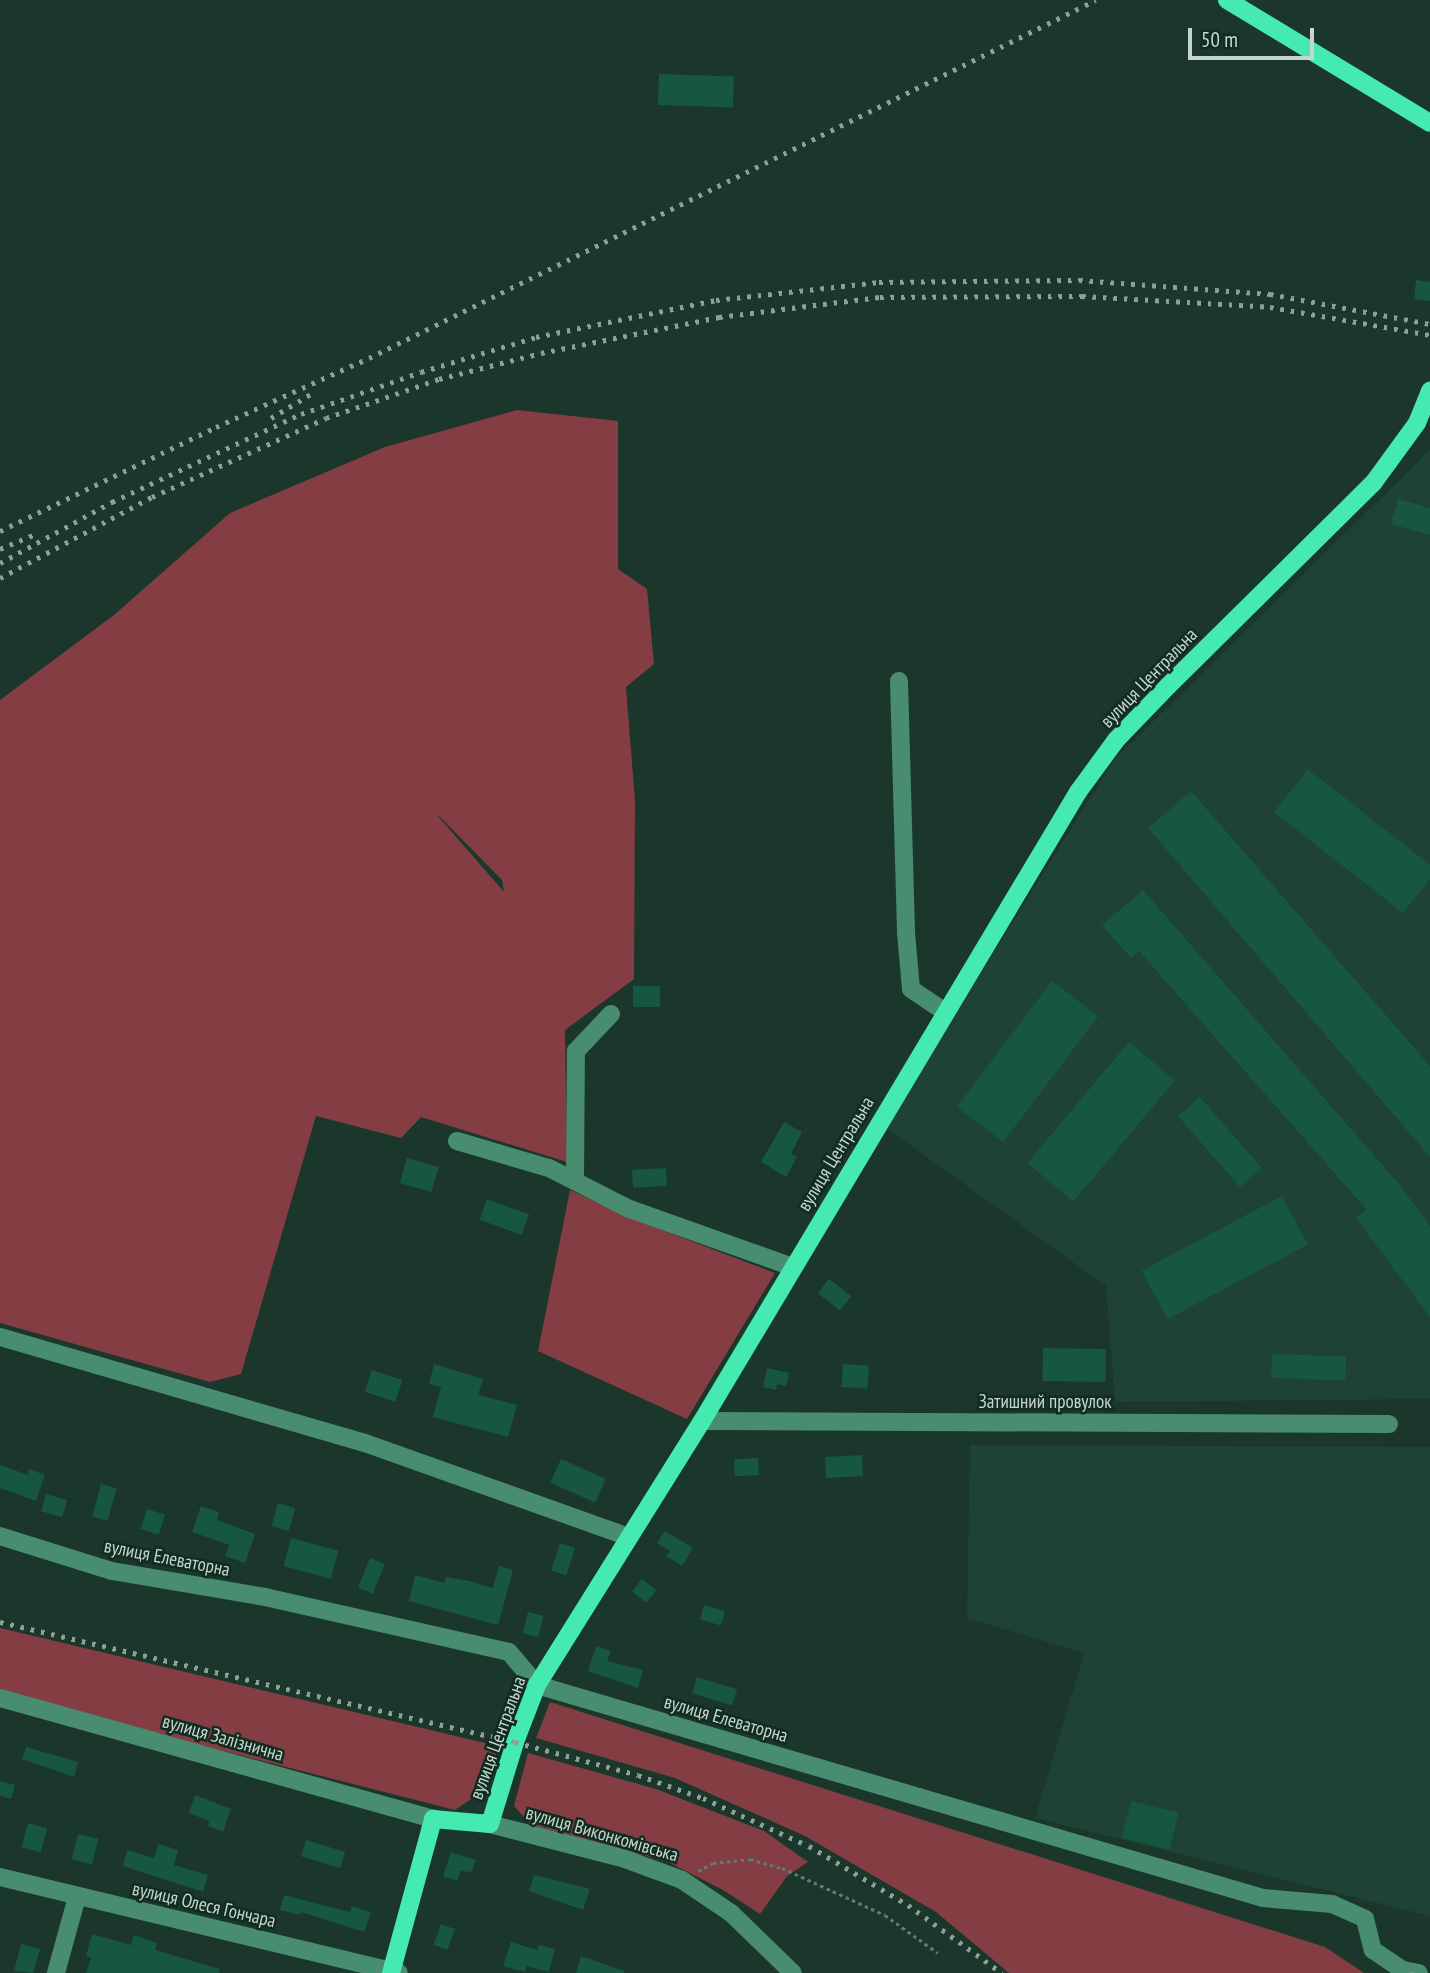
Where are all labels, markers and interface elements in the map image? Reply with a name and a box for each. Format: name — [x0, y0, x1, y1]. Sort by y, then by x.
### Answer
scale bar — [1192, 14, 1318, 58]
text: 50 m — [1201, 26, 1238, 53]
street label: вулиця Центральна — [1096, 624, 1202, 732]
street label: вулиця Центральна — [793, 1093, 879, 1215]
street label: Затишний провулок — [979, 1391, 1111, 1413]
street label: вулиця Елеваторна — [102, 1535, 232, 1581]
street label: вулиця Центральна — [465, 1673, 531, 1803]
street label: вулиця Елеваторна — [662, 1690, 790, 1748]
street label: вулиця Залізнична — [160, 1710, 286, 1766]
street label: вулиця Виконкомівська — [523, 1801, 681, 1867]
street label: вулиця Олеся Гончара — [130, 1877, 278, 1933]

